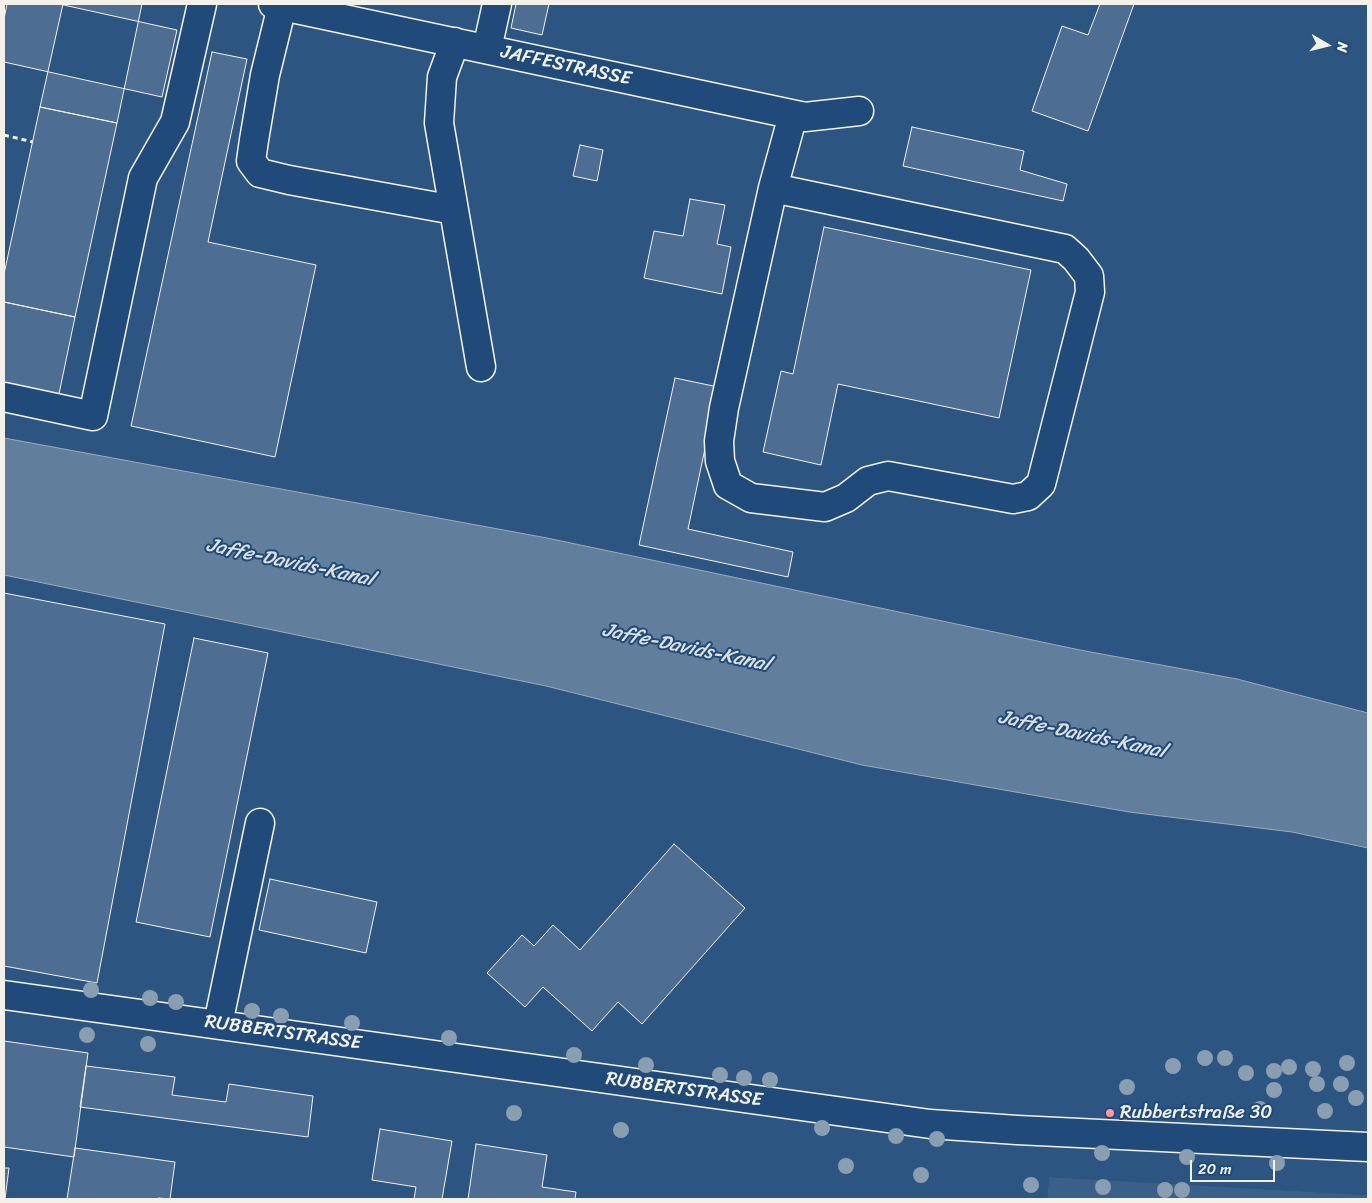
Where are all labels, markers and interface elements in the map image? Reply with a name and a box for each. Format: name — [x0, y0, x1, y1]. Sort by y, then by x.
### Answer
north arrow — [1302, 20, 1352, 70]
street label: JAFFESTRASSE — [499, 41, 633, 91]
text: N — [1329, 41, 1355, 54]
water label: Jaffe-Davids-Kanal — [204, 534, 376, 592]
water label: Jaffe-Davids-Kanal — [600, 619, 772, 677]
water label: Jaffe-Davids-Kanal — [996, 706, 1168, 764]
street label: RUBBERTSTRASSE — [203, 1011, 363, 1055]
street label: RUBBERTSTRASSE — [604, 1068, 764, 1112]
place label: Rubbertstraße 30 — [1120, 1102, 1272, 1124]
marker: Rubbertstraße 30 — [1104, 1107, 1116, 1119]
scale bar — [1192, 1150, 1277, 1182]
text: 20 m — [1198, 1156, 1232, 1182]

